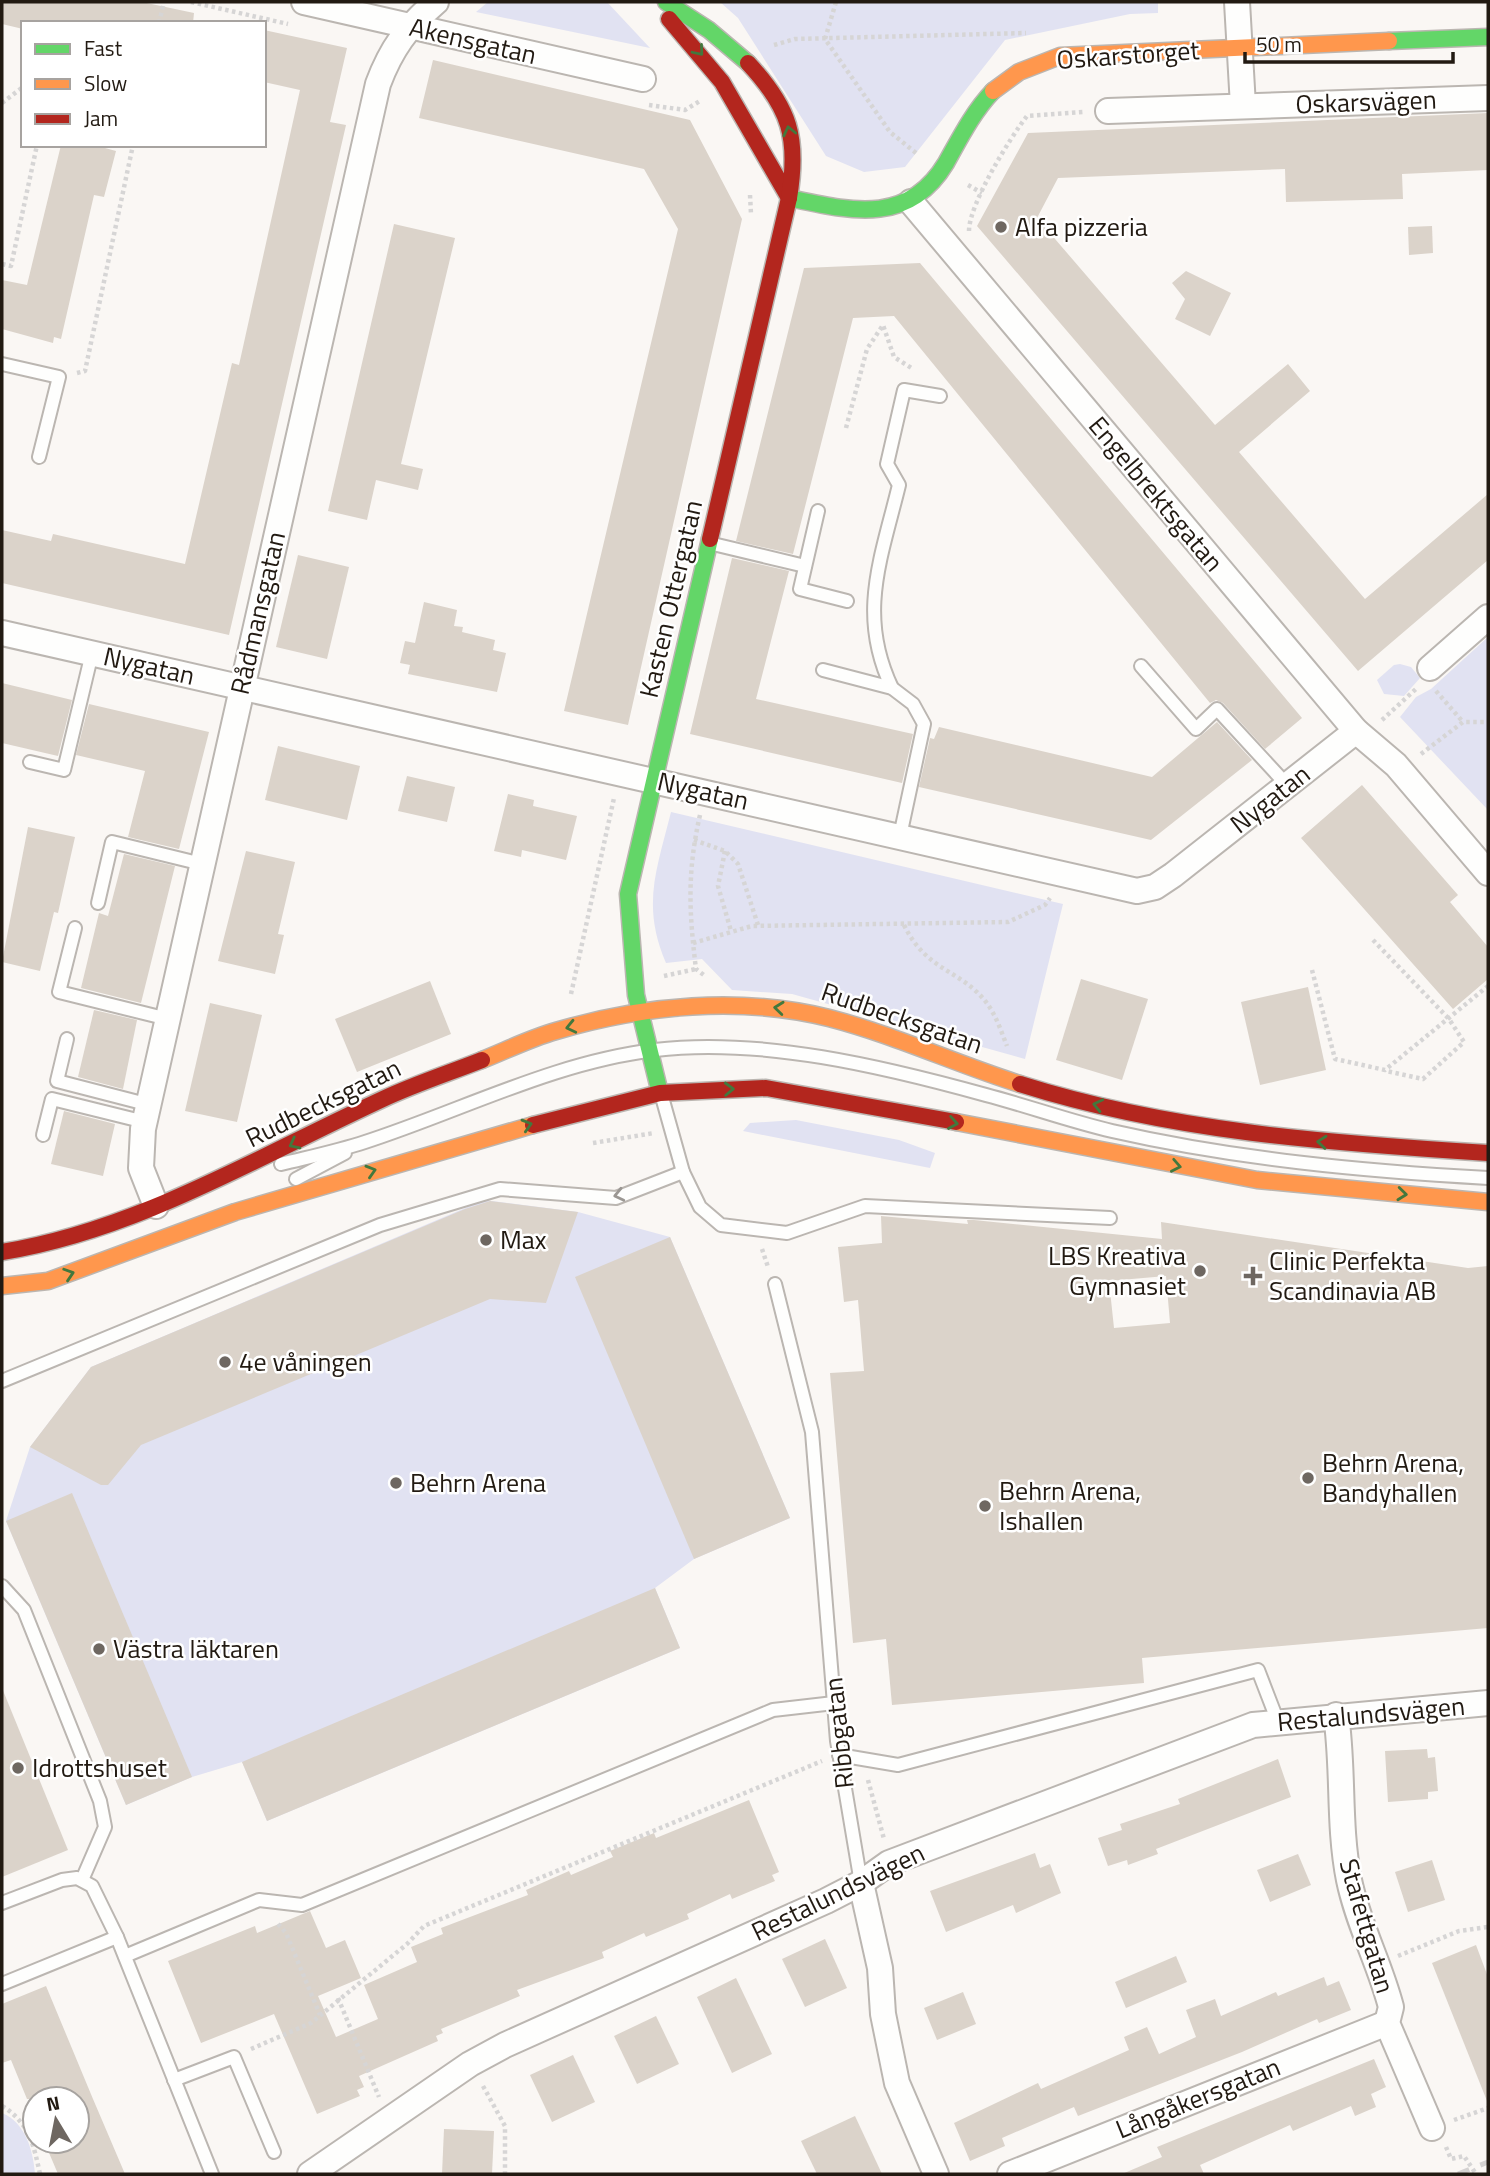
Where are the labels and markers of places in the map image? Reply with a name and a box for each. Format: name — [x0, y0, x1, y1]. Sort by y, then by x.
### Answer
place label: Alfa pizzeria — [1015, 207, 1148, 246]
marker: Alfa pizzeria — [993, 219, 1009, 235]
place label: Max — [500, 1220, 547, 1259]
marker: Max — [478, 1232, 494, 1248]
place label: LBS Kreativa Gymnasiet — [1048, 1236, 1186, 1305]
place label: Clinic Perfekta Scandinavia AB — [1269, 1241, 1436, 1310]
marker: LBS Kreativa Gymnasiet — [1192, 1263, 1208, 1279]
marker: Clinic Perfekta Scandinavia AB — [1243, 1266, 1263, 1286]
place label: 4e våningen — [239, 1342, 372, 1381]
marker: 4e våningen — [217, 1354, 233, 1370]
place label: Behrn Arena, Bandyhallen — [1322, 1443, 1464, 1512]
place label: Behrn Arena — [410, 1463, 546, 1502]
marker: Behrn Arena, Bandyhallen — [1300, 1470, 1316, 1486]
place label: Behrn Arena, Ishallen — [999, 1471, 1141, 1540]
marker: Behrn Arena — [388, 1475, 404, 1491]
marker: Behrn Arena, Ishallen — [977, 1498, 993, 1514]
place label: Västra läktaren — [113, 1629, 279, 1668]
marker: Västra läktaren — [91, 1641, 107, 1657]
place label: Idrottshuset — [32, 1748, 167, 1787]
marker: Idrottshuset — [10, 1760, 26, 1776]

